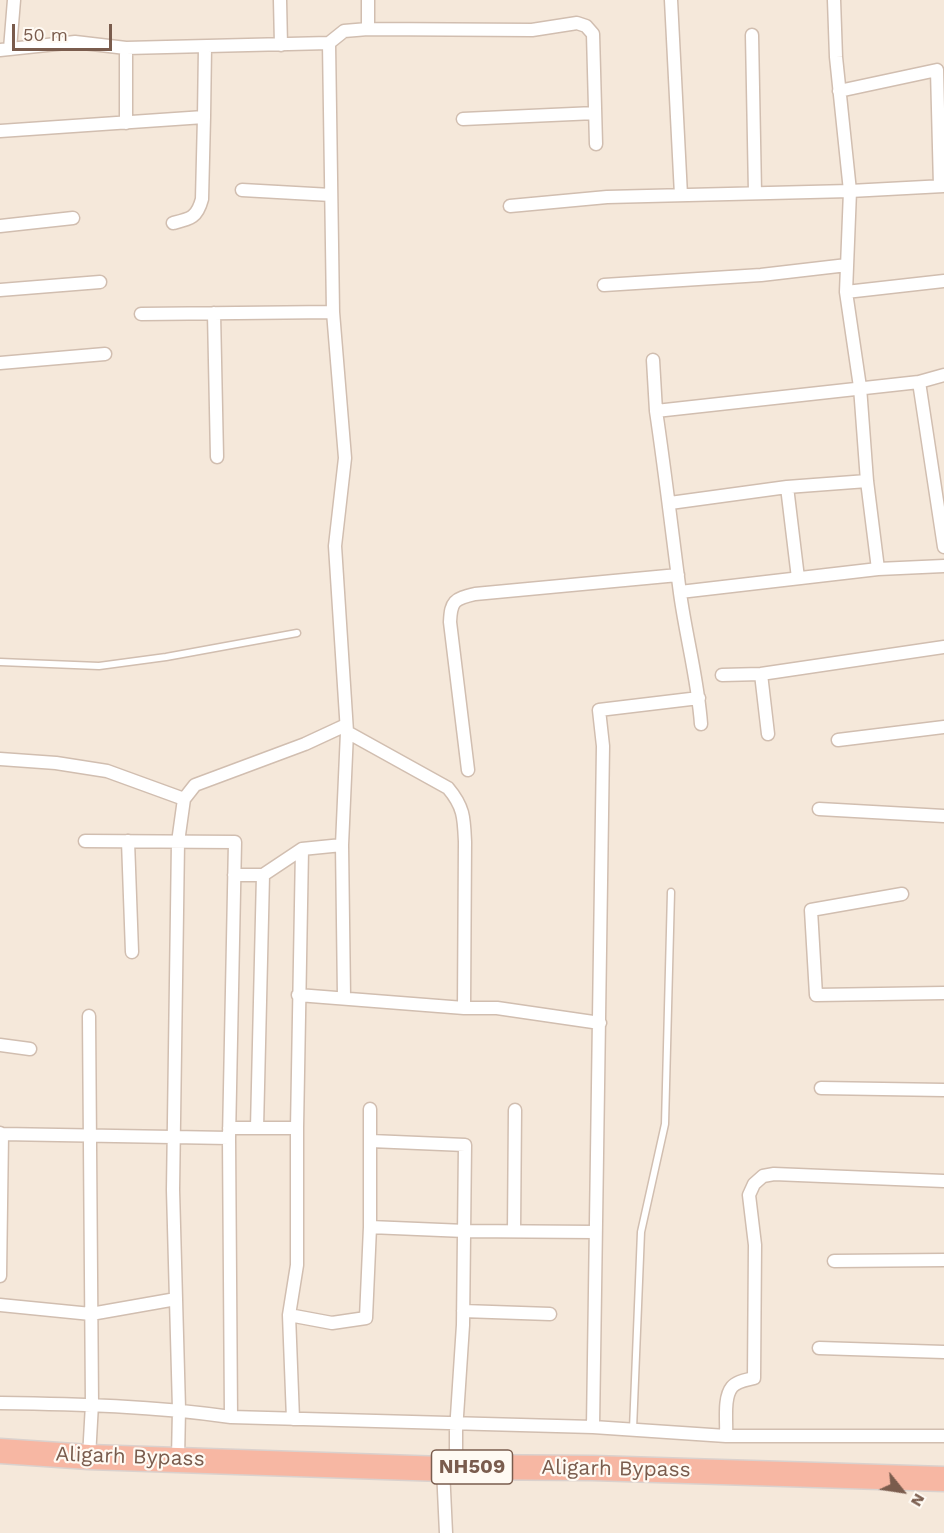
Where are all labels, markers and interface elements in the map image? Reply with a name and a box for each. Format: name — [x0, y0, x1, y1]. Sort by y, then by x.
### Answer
scale bar — [15, 12, 116, 50]
text: 50 m — [23, 24, 68, 45]
street label: Aligarh Bypass — [55, 1442, 205, 1472]
road number: NH509 — [432, 1450, 512, 1484]
street label: Aligarh Bypass — [541, 1455, 691, 1483]
north arrow — [872, 1461, 932, 1521]
text: N — [907, 1490, 929, 1510]

